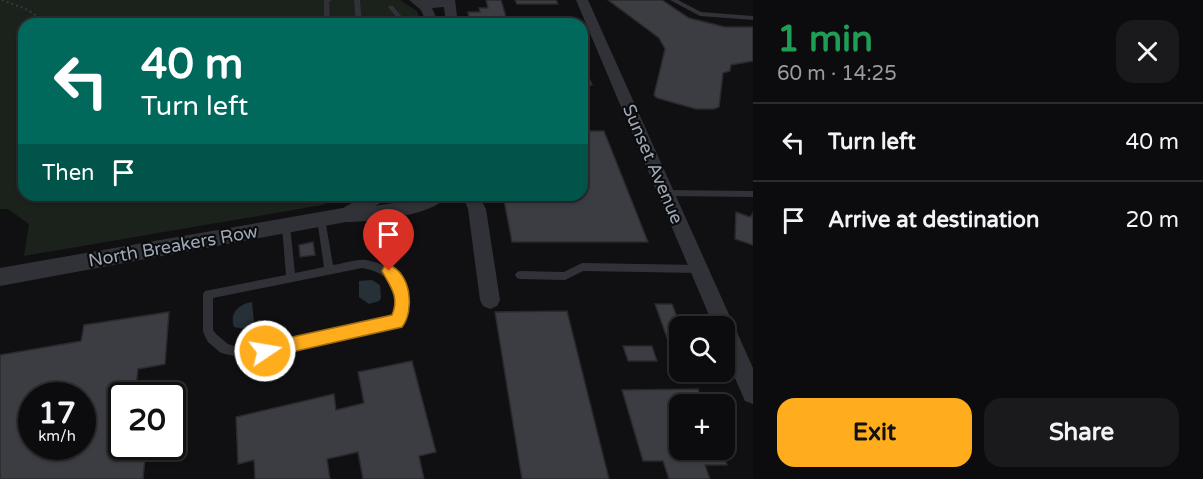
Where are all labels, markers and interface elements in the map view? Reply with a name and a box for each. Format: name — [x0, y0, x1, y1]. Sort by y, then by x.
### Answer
text: 1 min — [777, 18, 873, 61]
button: close — [1116, 20, 1179, 83]
text: 40 m — [141, 39, 243, 90]
icon: left — [42, 42, 120, 120]
text: 60 m · 14:25 — [777, 62, 897, 86]
text: Turn left — [141, 90, 248, 123]
street label: Sunset Avenue — [618, 101, 688, 227]
icon: left — [777, 126, 810, 159]
text: Turn left — [828, 129, 916, 155]
text: 40 m — [1125, 129, 1179, 155]
icon: arrive — [107, 156, 140, 189]
text: Then — [42, 160, 95, 186]
icon: arrive — [777, 204, 810, 237]
text: Arrive at destination — [828, 207, 1039, 233]
text: 20 m — [1125, 207, 1179, 233]
pin — [363, 209, 414, 271]
icon: arrive — [372, 218, 405, 251]
street label: North Breakers Row — [87, 220, 259, 272]
map controls — [669, 316, 735, 460]
button: search — [669, 316, 735, 382]
position arrow — [233, 319, 297, 383]
speed limit sign: 20 — [108, 382, 186, 460]
button: + — [669, 394, 735, 460]
text: 17 — [38, 395, 76, 432]
button: Exit — [777, 398, 972, 467]
button: Share — [984, 398, 1179, 467]
text: km/h — [38, 427, 76, 445]

